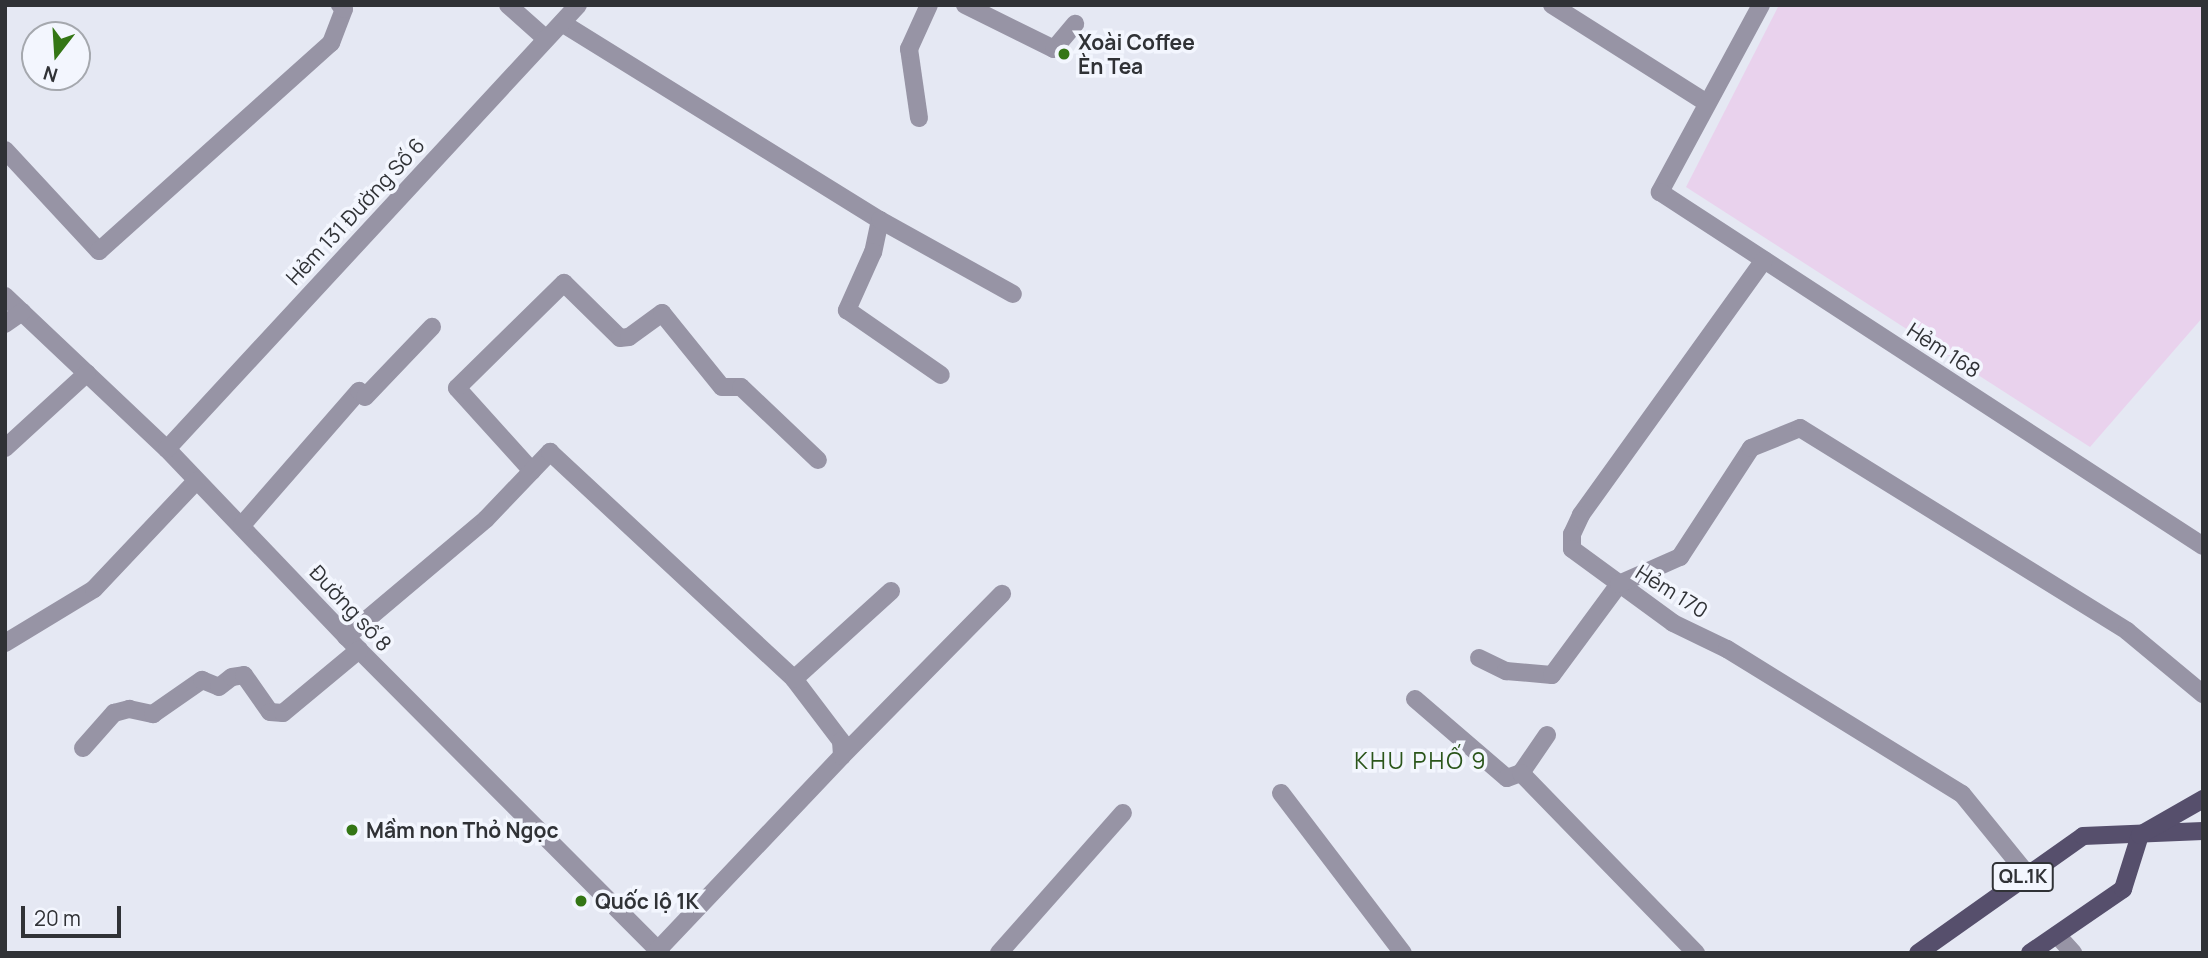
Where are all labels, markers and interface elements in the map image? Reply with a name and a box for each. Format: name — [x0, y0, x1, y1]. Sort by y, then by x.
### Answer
north arrow — [21, 21, 91, 91]
place label: Xoài Coffee Èn Tea — [1078, 29, 1195, 79]
marker: Xoài Coffee Èn Tea — [1056, 46, 1072, 62]
text: N — [40, 60, 61, 89]
street label: Hẻm 131 Đường Số 6 — [280, 132, 430, 290]
street label: Hẻm 168 — [1903, 317, 1985, 383]
street label: Hẻm 170 — [1631, 559, 1713, 623]
street label: Đường số 8 — [305, 560, 397, 656]
district label: KHU PHỐ 9 — [1355, 746, 1487, 774]
place label: Mầm non Thỏ Ngọc — [366, 817, 559, 843]
marker: Mầm non Thỏ Ngọc — [344, 822, 360, 838]
road number: QL.1K — [1992, 862, 2054, 892]
place label: Quốc lộ 1K — [595, 888, 699, 914]
scale bar — [24, 892, 124, 936]
marker: Quốc lộ 1K — [573, 893, 589, 909]
text: 20 m — [34, 904, 81, 932]

